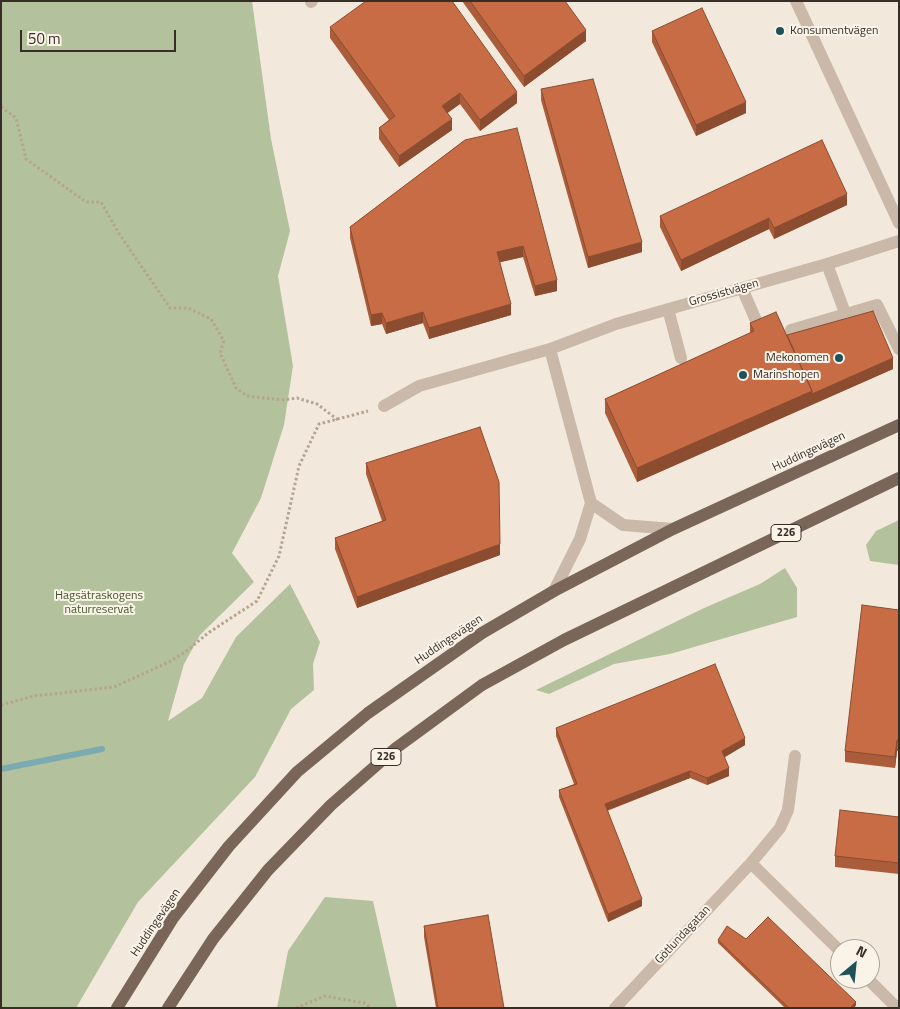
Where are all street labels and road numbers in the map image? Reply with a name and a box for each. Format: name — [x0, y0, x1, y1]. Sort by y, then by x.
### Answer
street label: Grossistvägen — [688, 276, 760, 310]
street label: Huddingevägen — [770, 429, 848, 475]
road number: 226 — [771, 524, 801, 542]
street label: Huddingevägen — [412, 612, 486, 668]
road number: 226 — [371, 749, 401, 766]
street label: Huddingevägen — [128, 886, 184, 960]
street label: Götlundagatan — [652, 903, 714, 967]

